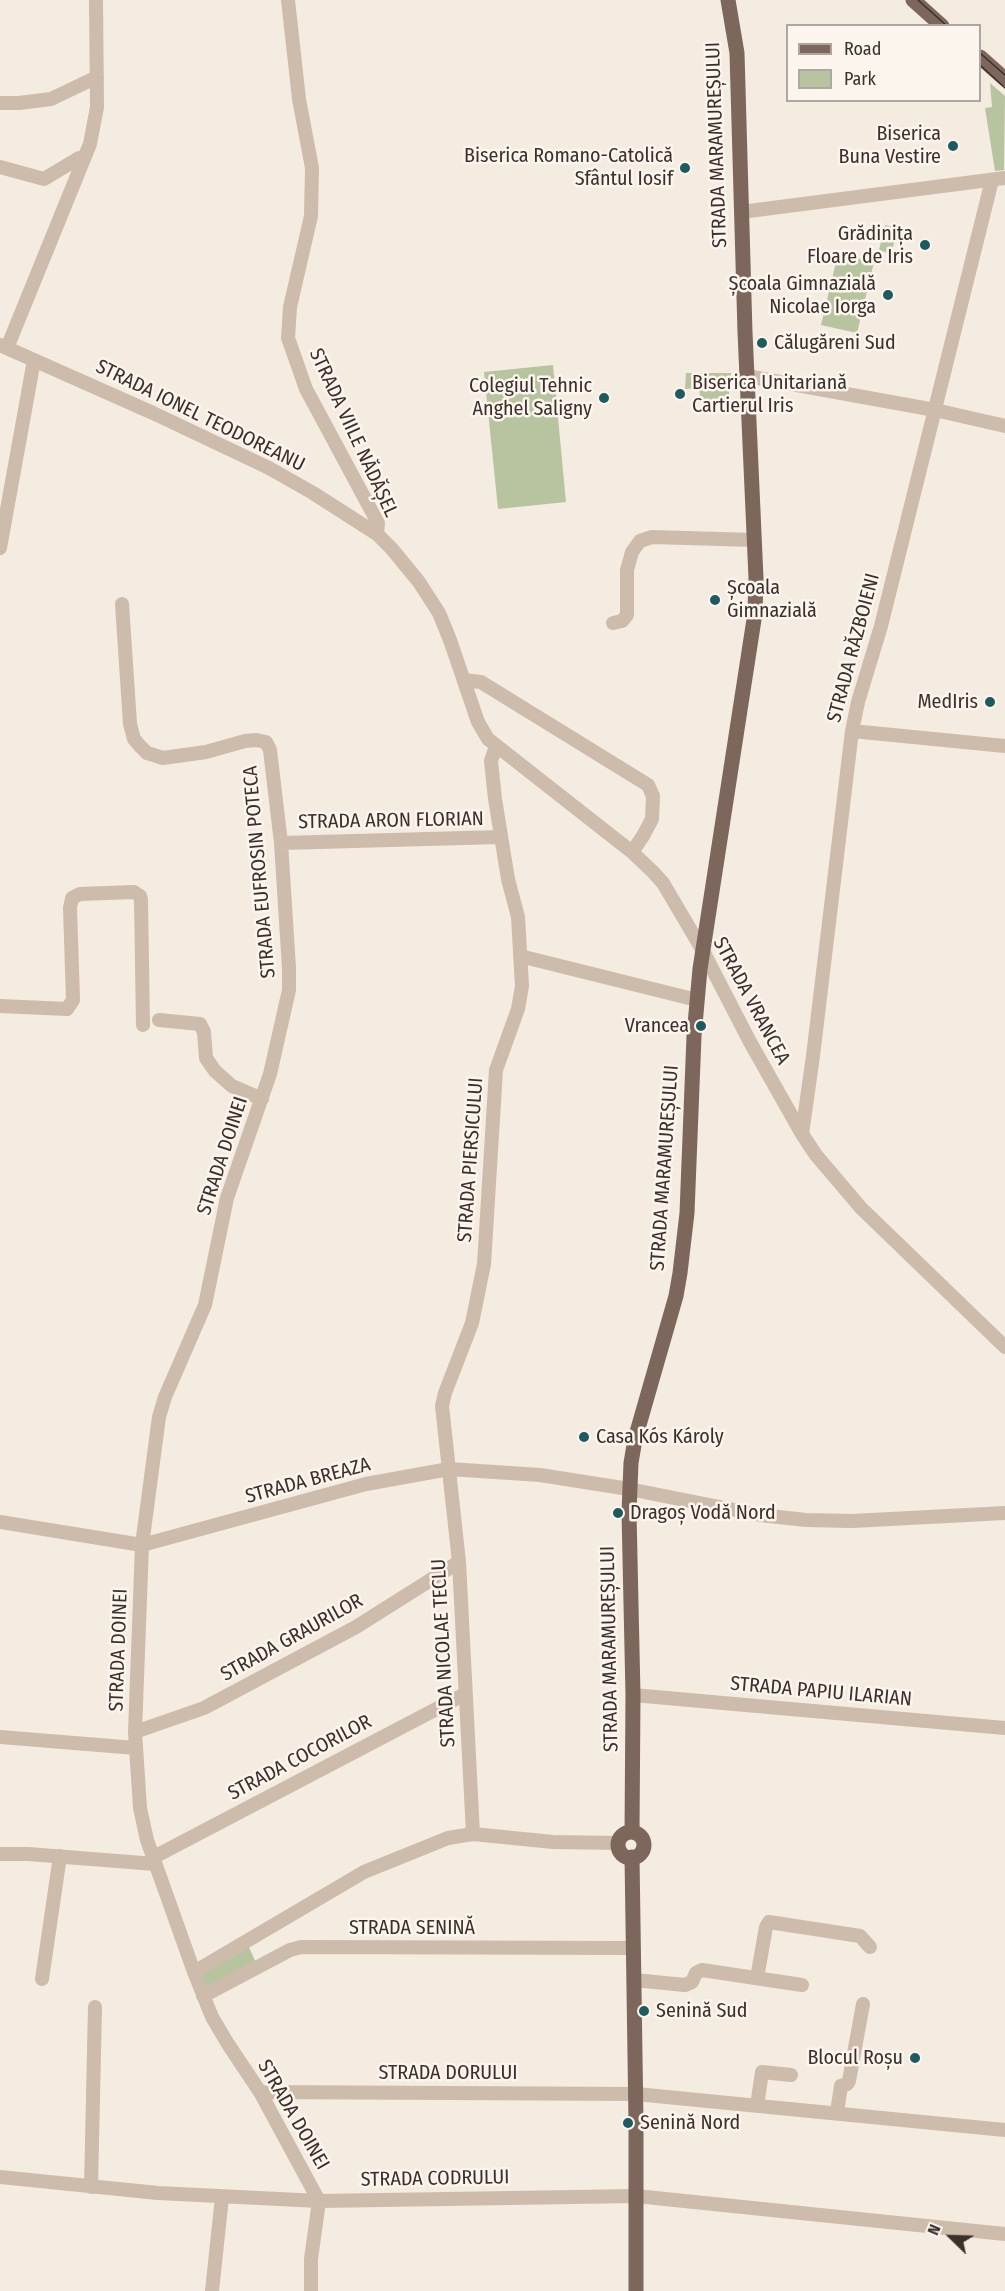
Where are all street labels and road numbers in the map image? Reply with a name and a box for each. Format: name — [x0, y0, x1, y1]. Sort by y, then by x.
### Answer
street label: STRADA MARAMUREȘULUI — [701, 42, 733, 248]
street label: STRADA VIILE NĂDĂȘEL — [303, 345, 403, 521]
street label: STRADA IONEL TEODOREANU — [92, 355, 308, 477]
street label: STRADA RĂZBOIENI — [823, 571, 885, 725]
street label: STRADA EUFROSIN POTECA — [239, 765, 281, 979]
street label: STRADA ARON FLORIAN — [298, 807, 484, 835]
street label: STRADA VRANCEA — [707, 933, 795, 1069]
street label: STRADA MARAMUREȘULUI — [646, 1064, 684, 1272]
street label: STRADA PIERSICULUI — [453, 1077, 489, 1243]
street label: STRADA DOINEI — [193, 1094, 253, 1218]
street label: STRADA BREAZA — [243, 1453, 373, 1509]
street label: STRADA MARAMUREȘULUI — [596, 1546, 624, 1752]
street label: STRADA NICOLAE TECLU — [427, 1558, 461, 1748]
street label: STRADA DOINEI — [105, 1588, 133, 1712]
street label: STRADA GRAURILOR — [217, 1589, 367, 1687]
street label: STRADA PAPIU ILARIAN — [729, 1672, 913, 1712]
street label: STRADA COCORILOR — [224, 1710, 376, 1806]
street label: STRADA SENINĂ — [349, 1916, 475, 1940]
street label: STRADA DOINEI — [252, 2056, 334, 2174]
street label: STRADA DORULUI — [379, 2061, 517, 2085]
street label: STRADA CODRULUI — [360, 2166, 510, 2192]

